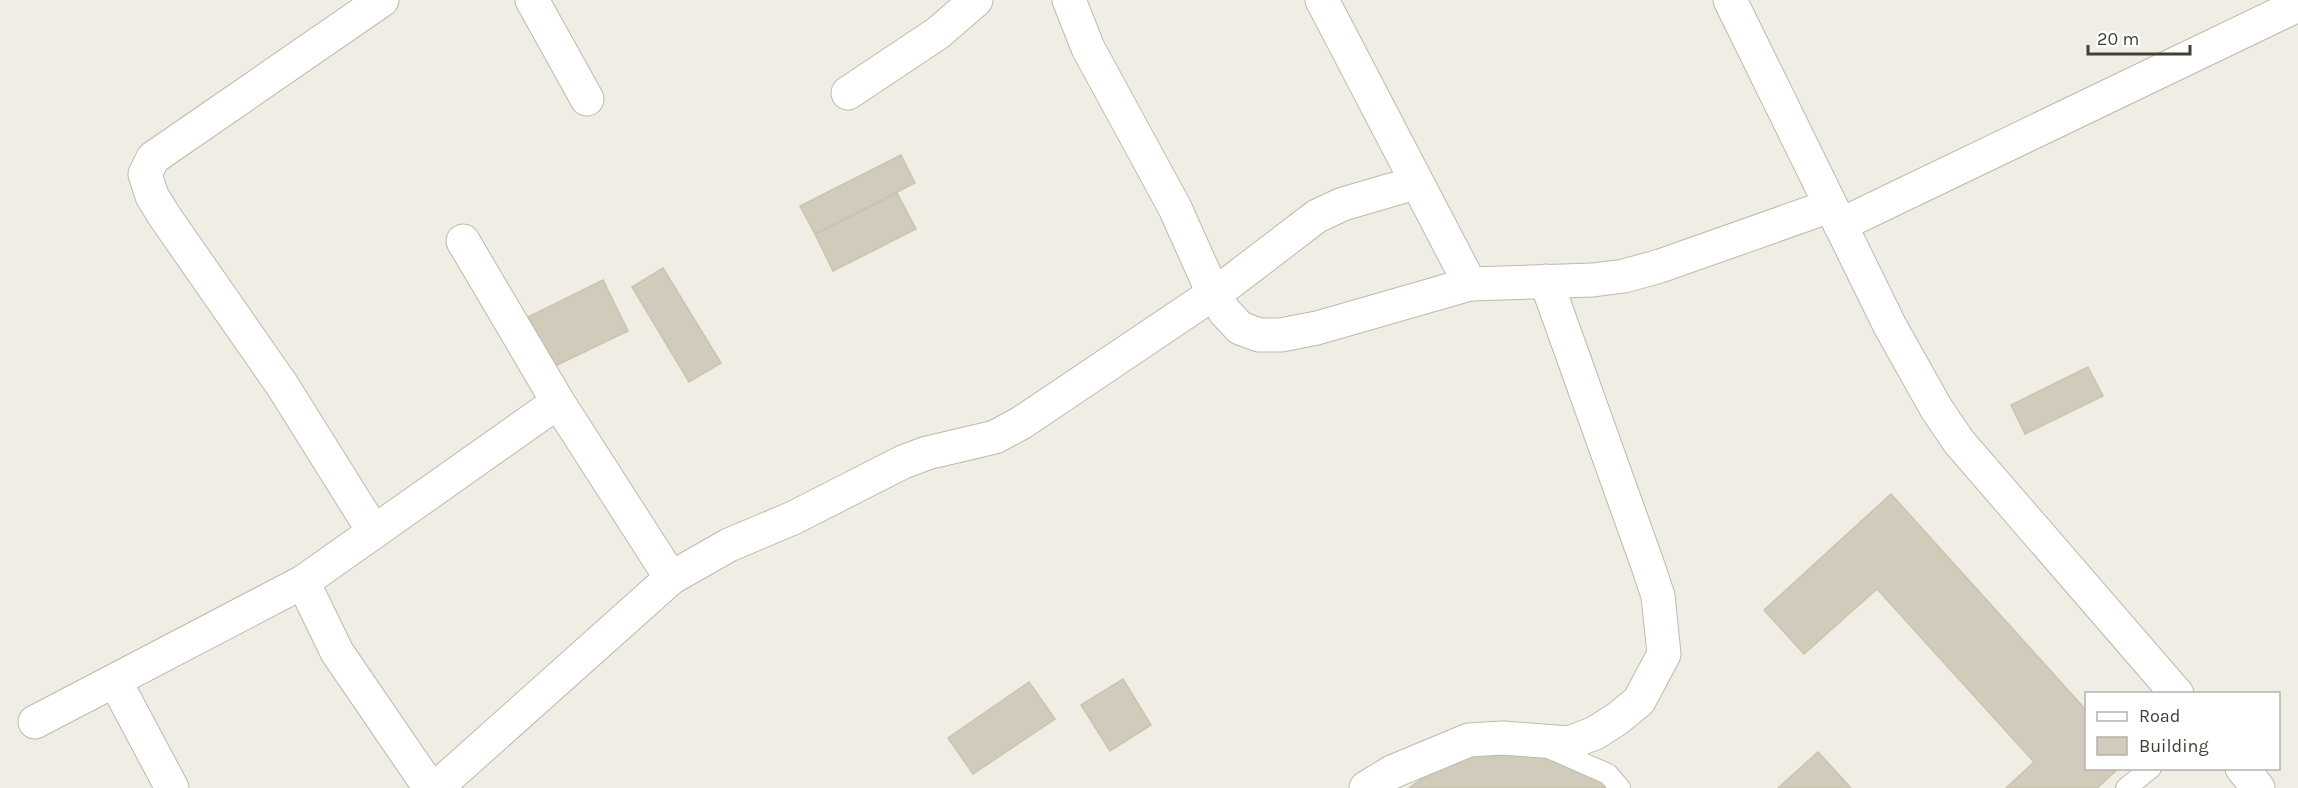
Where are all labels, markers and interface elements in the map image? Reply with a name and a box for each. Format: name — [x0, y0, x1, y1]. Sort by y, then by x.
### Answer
scale bar — [2088, 18, 2190, 56]
text: 20 m — [2097, 28, 2139, 50]
legend — [2085, 692, 2280, 770]
text: Road — [2139, 705, 2180, 727]
text: Building — [2139, 735, 2209, 757]

